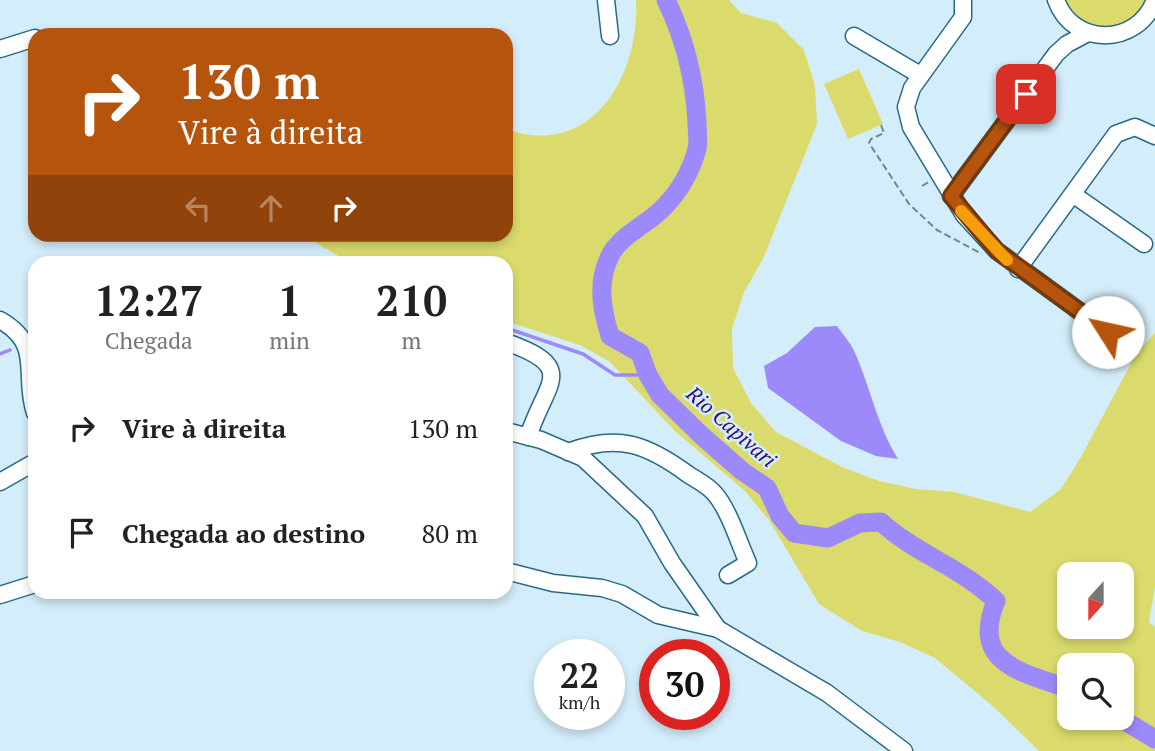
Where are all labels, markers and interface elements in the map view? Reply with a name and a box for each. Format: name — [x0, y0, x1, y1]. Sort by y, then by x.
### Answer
text: 130 m — [178, 48, 320, 113]
icon: right — [63, 56, 154, 147]
pin — [996, 64, 1056, 124]
icon: arrive — [1007, 75, 1045, 113]
text: Vire à direita — [178, 111, 363, 153]
icon: left — [179, 189, 217, 227]
icon: ahead — [252, 189, 290, 227]
icon: right — [325, 189, 363, 227]
text: 12:27 — [94, 272, 203, 328]
text: 1 — [278, 272, 301, 328]
text: 210 — [376, 272, 447, 328]
position arrow — [1071, 295, 1145, 369]
text: Chegada — [105, 325, 193, 356]
text: min — [269, 325, 310, 356]
text: m — [401, 325, 421, 356]
water label: Rio Capivari — [680, 379, 783, 473]
icon: right — [63, 409, 101, 447]
text: Vire à direita — [122, 411, 286, 445]
text: 130 m — [408, 411, 478, 445]
icon: arrive — [63, 514, 101, 552]
text: Chegada ao destino — [122, 516, 365, 550]
text: 80 m — [422, 516, 478, 550]
north arrow — [1057, 562, 1134, 639]
map controls — [1057, 562, 1134, 730]
speed limit sign: 30 — [639, 639, 730, 730]
text: 22 — [560, 652, 599, 698]
button: search — [1057, 653, 1134, 730]
text: km/h — [559, 690, 600, 714]

